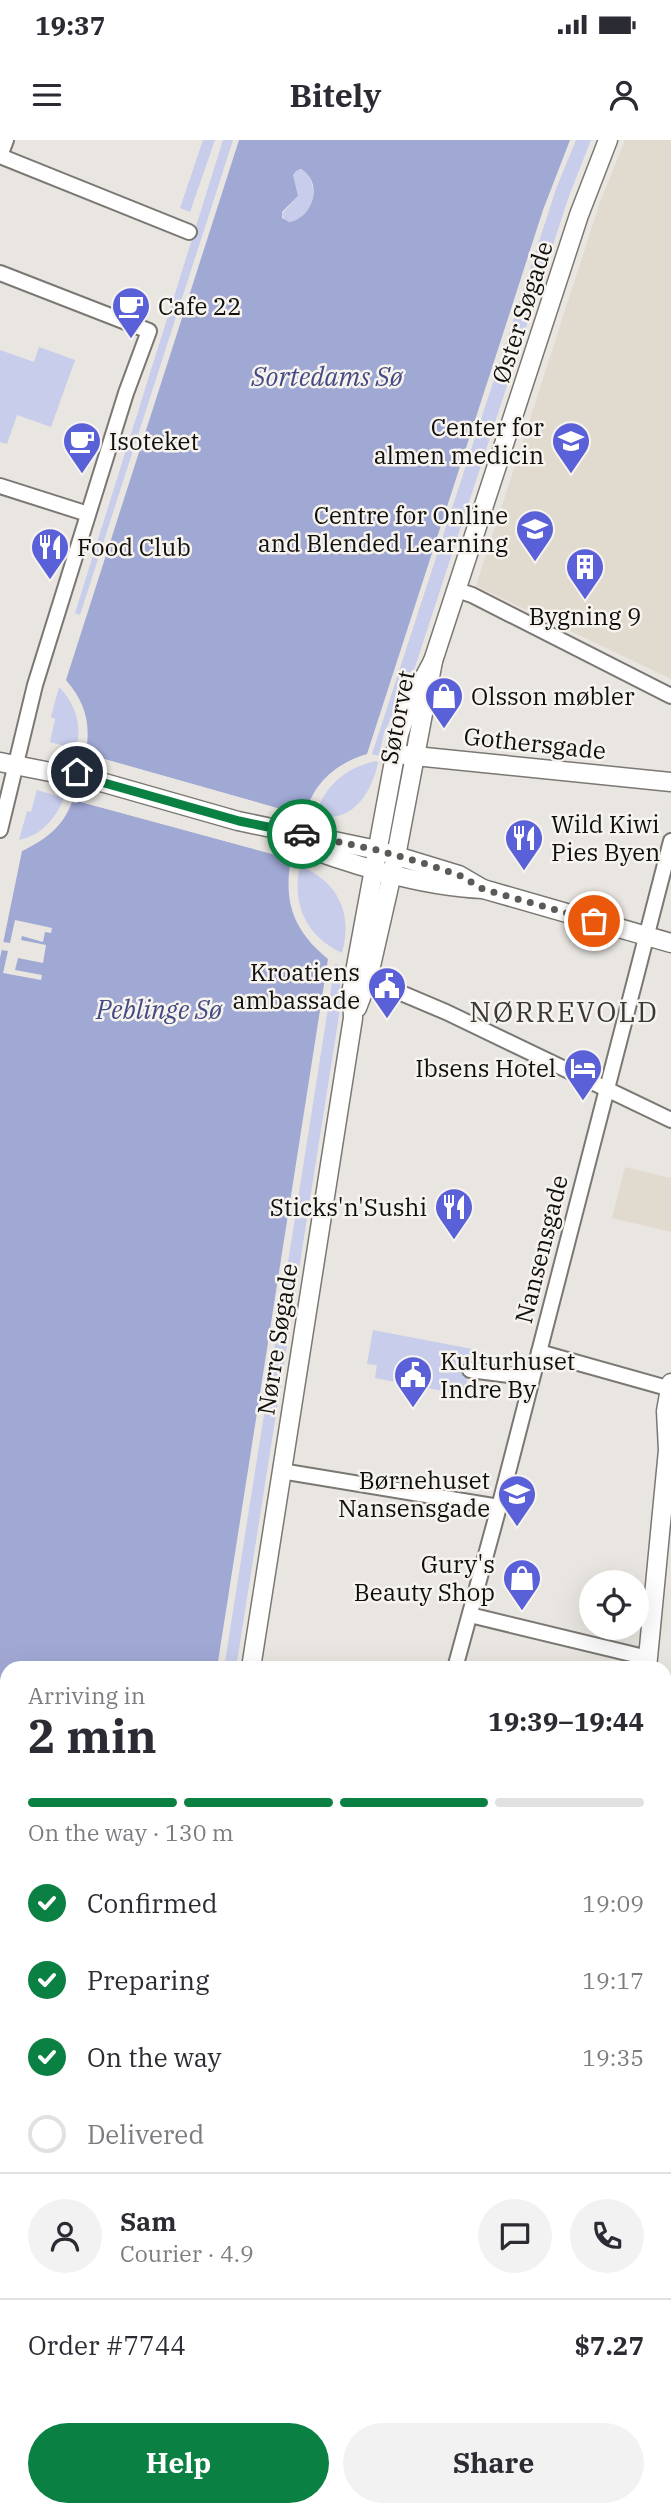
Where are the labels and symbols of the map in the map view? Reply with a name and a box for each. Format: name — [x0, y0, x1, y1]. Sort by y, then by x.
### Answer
street label: Øster Søgade — [484, 237, 560, 387]
cafe icon: Cafe 22 — [110, 285, 152, 340]
place label: Cafe 22 — [158, 290, 242, 322]
water label: Sortedams Sø — [250, 359, 404, 393]
place label: Center for almen medicin — [374, 411, 544, 471]
cafe icon: Isoteket — [61, 420, 103, 475]
school or university icon: Center for almen medicin — [550, 420, 592, 475]
place label: Isoteket — [109, 425, 199, 457]
place label: Centre for Online and Blended Learning — [258, 499, 508, 559]
school or university icon: Centre for Online and Blended Learning — [514, 508, 556, 563]
restaurant icon: Food Club — [29, 526, 71, 581]
place label: Food Club — [77, 531, 191, 563]
building icon: Bygning 9 — [564, 546, 606, 601]
place label: Bygning 9 — [529, 600, 641, 632]
street label: Søtorvet — [372, 667, 422, 767]
shop icon: Olsson møbler — [423, 675, 465, 730]
place label: Olsson møbler — [471, 680, 635, 712]
street label: Gothersgade — [462, 720, 608, 766]
pin — [47, 742, 107, 802]
courier — [267, 799, 337, 869]
place label: Wild Kiwi Pies Byen — [551, 808, 660, 868]
restaurant icon: Wild Kiwi Pies Byen — [503, 817, 545, 872]
pin — [564, 891, 624, 951]
place label: Kroatiens ambassade — [232, 956, 360, 1016]
public building icon: Kroatiens ambassade — [366, 965, 408, 1020]
water label: Peblinge Sø — [95, 992, 223, 1026]
district label: NØRREVOLD — [469, 993, 659, 1030]
hotel icon: Ibsens Hotel — [562, 1047, 604, 1102]
place label: Ibsens Hotel — [415, 1052, 556, 1084]
street label: Nansensgade — [507, 1171, 575, 1327]
restaurant icon: Sticks'n'Sushi — [433, 1186, 475, 1241]
place label: Sticks'n'Sushi — [270, 1191, 427, 1223]
street label: Nørre Søgade — [249, 1261, 305, 1417]
place label: Kulturhuset Indre By — [440, 1345, 575, 1405]
public building icon: Kulturhuset Indre By — [392, 1354, 434, 1409]
place label: Børnehuset Nansensgade — [338, 1464, 490, 1524]
school or university icon: Børnehuset Nansensgade — [496, 1473, 538, 1528]
place label: Gury's Beauty Shop — [354, 1548, 495, 1608]
shop icon: Gury's Beauty Shop — [501, 1557, 543, 1612]

